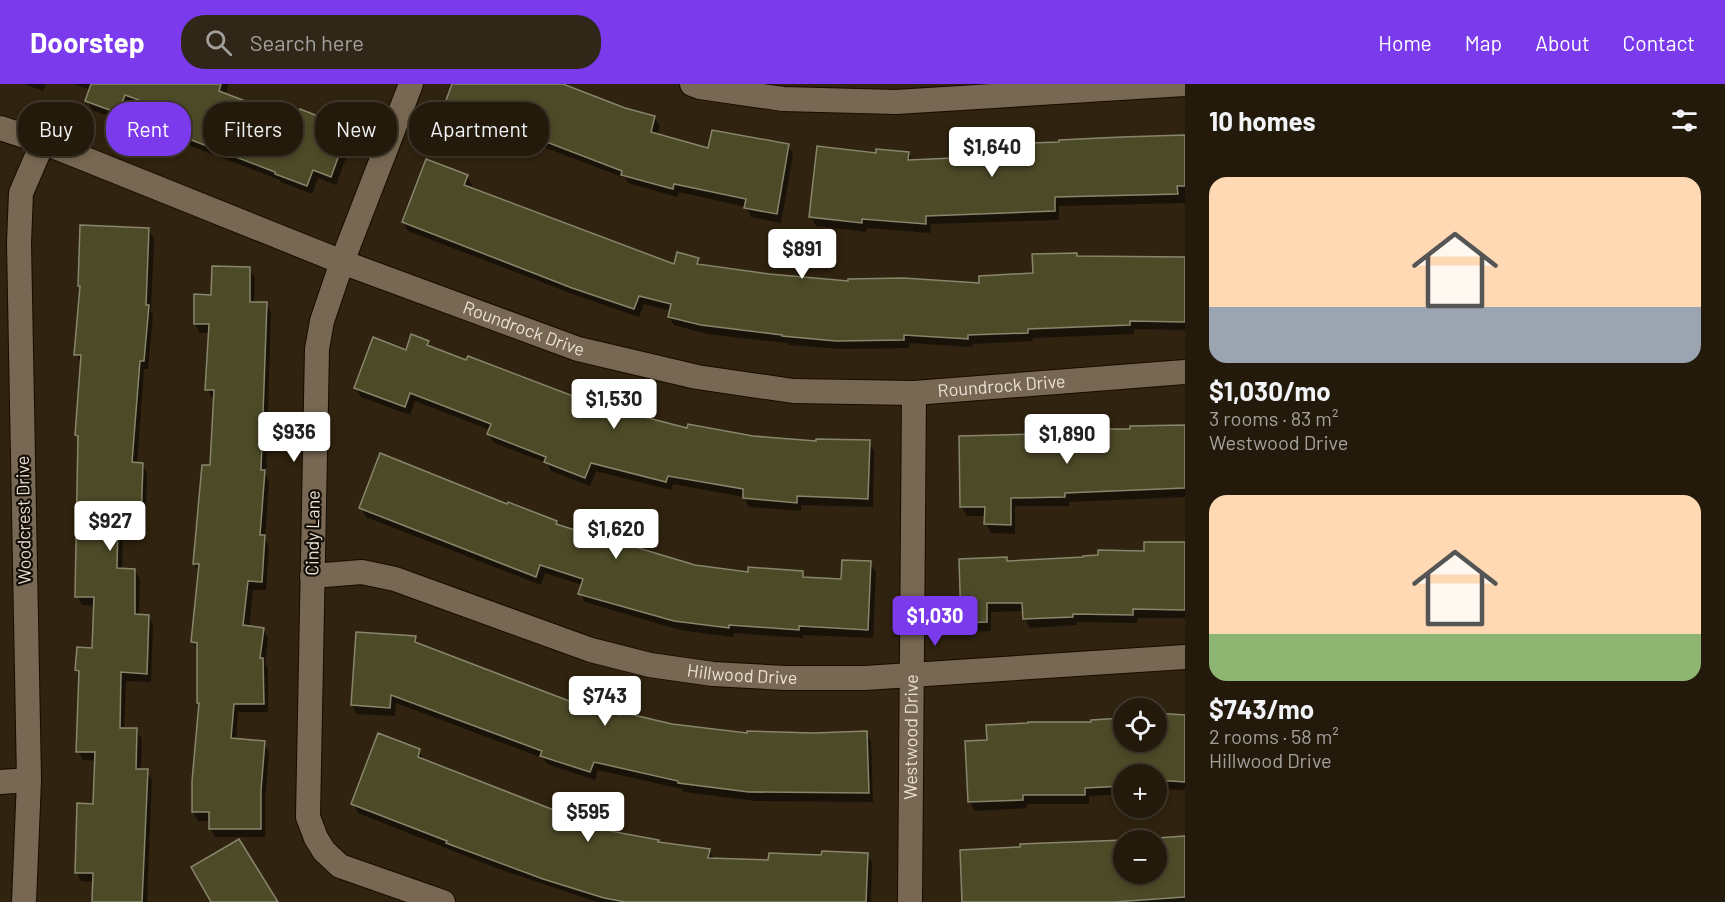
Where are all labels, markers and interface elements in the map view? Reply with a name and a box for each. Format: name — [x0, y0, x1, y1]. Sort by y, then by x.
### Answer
search box — [181, 15, 601, 69]
text: Doorstep — [30, 25, 145, 59]
icon: search — [202, 26, 235, 59]
text: Search here — [250, 29, 364, 55]
text: Home — [1378, 30, 1432, 55]
text: Map — [1465, 30, 1502, 55]
text: About — [1535, 30, 1590, 55]
text: Contact — [1623, 30, 1695, 55]
chip: Buy — [18, 102, 94, 156]
chip: Rent — [106, 102, 191, 156]
chip: Filters — [203, 102, 303, 156]
chip: New — [315, 102, 397, 156]
chip: Apartment — [409, 102, 549, 156]
icon: filters — [1668, 104, 1701, 137]
text: 10 homes — [1209, 105, 1316, 136]
pin: $1,640 — [943, 127, 1041, 178]
text: $1,640 — [963, 134, 1021, 158]
icon: home — [1401, 216, 1509, 324]
pin: $891 — [766, 229, 838, 280]
text: $891 — [782, 236, 822, 260]
street label: Roundrock Drive — [460, 296, 587, 360]
street label: Roundrock Drive — [937, 369, 1066, 401]
text: $1,030/mo — [1209, 375, 1331, 406]
pin: $1,530 — [565, 379, 663, 430]
text: $1,530 — [586, 386, 642, 410]
text: 3 rooms · 83 m² — [1209, 406, 1338, 430]
pin: $936 — [258, 412, 330, 463]
pin: $1,890 — [1018, 414, 1116, 465]
text: $936 — [272, 419, 316, 443]
text: $1,890 — [1039, 421, 1095, 445]
text: Westwood Drive — [1209, 430, 1348, 454]
street label: Woodcrest Drive — [11, 456, 35, 584]
street label: Cindy Lane — [300, 490, 324, 576]
pin: $927 — [74, 501, 146, 552]
text: $927 — [88, 508, 132, 532]
pin: $1,620 — [567, 509, 665, 560]
text: $1,620 — [587, 516, 645, 540]
icon: home — [1401, 534, 1509, 642]
pin: $1,030 — [886, 596, 984, 647]
text: $1,030 — [907, 603, 963, 627]
street label: Hillwood Drive — [686, 658, 797, 688]
street label: Westwood Drive — [899, 674, 922, 800]
pin: $743 — [569, 676, 641, 727]
text: $743 — [583, 683, 627, 707]
text: $743/mo — [1209, 693, 1314, 724]
map controls — [1113, 698, 1167, 884]
button: locate — [1113, 698, 1167, 752]
text: 2 rooms · 58 m² — [1209, 724, 1339, 748]
text: Hillwood Drive — [1209, 748, 1332, 772]
button: + — [1113, 764, 1167, 818]
pin: $595 — [552, 792, 624, 843]
text: $595 — [566, 799, 610, 823]
button: − — [1113, 830, 1167, 884]

